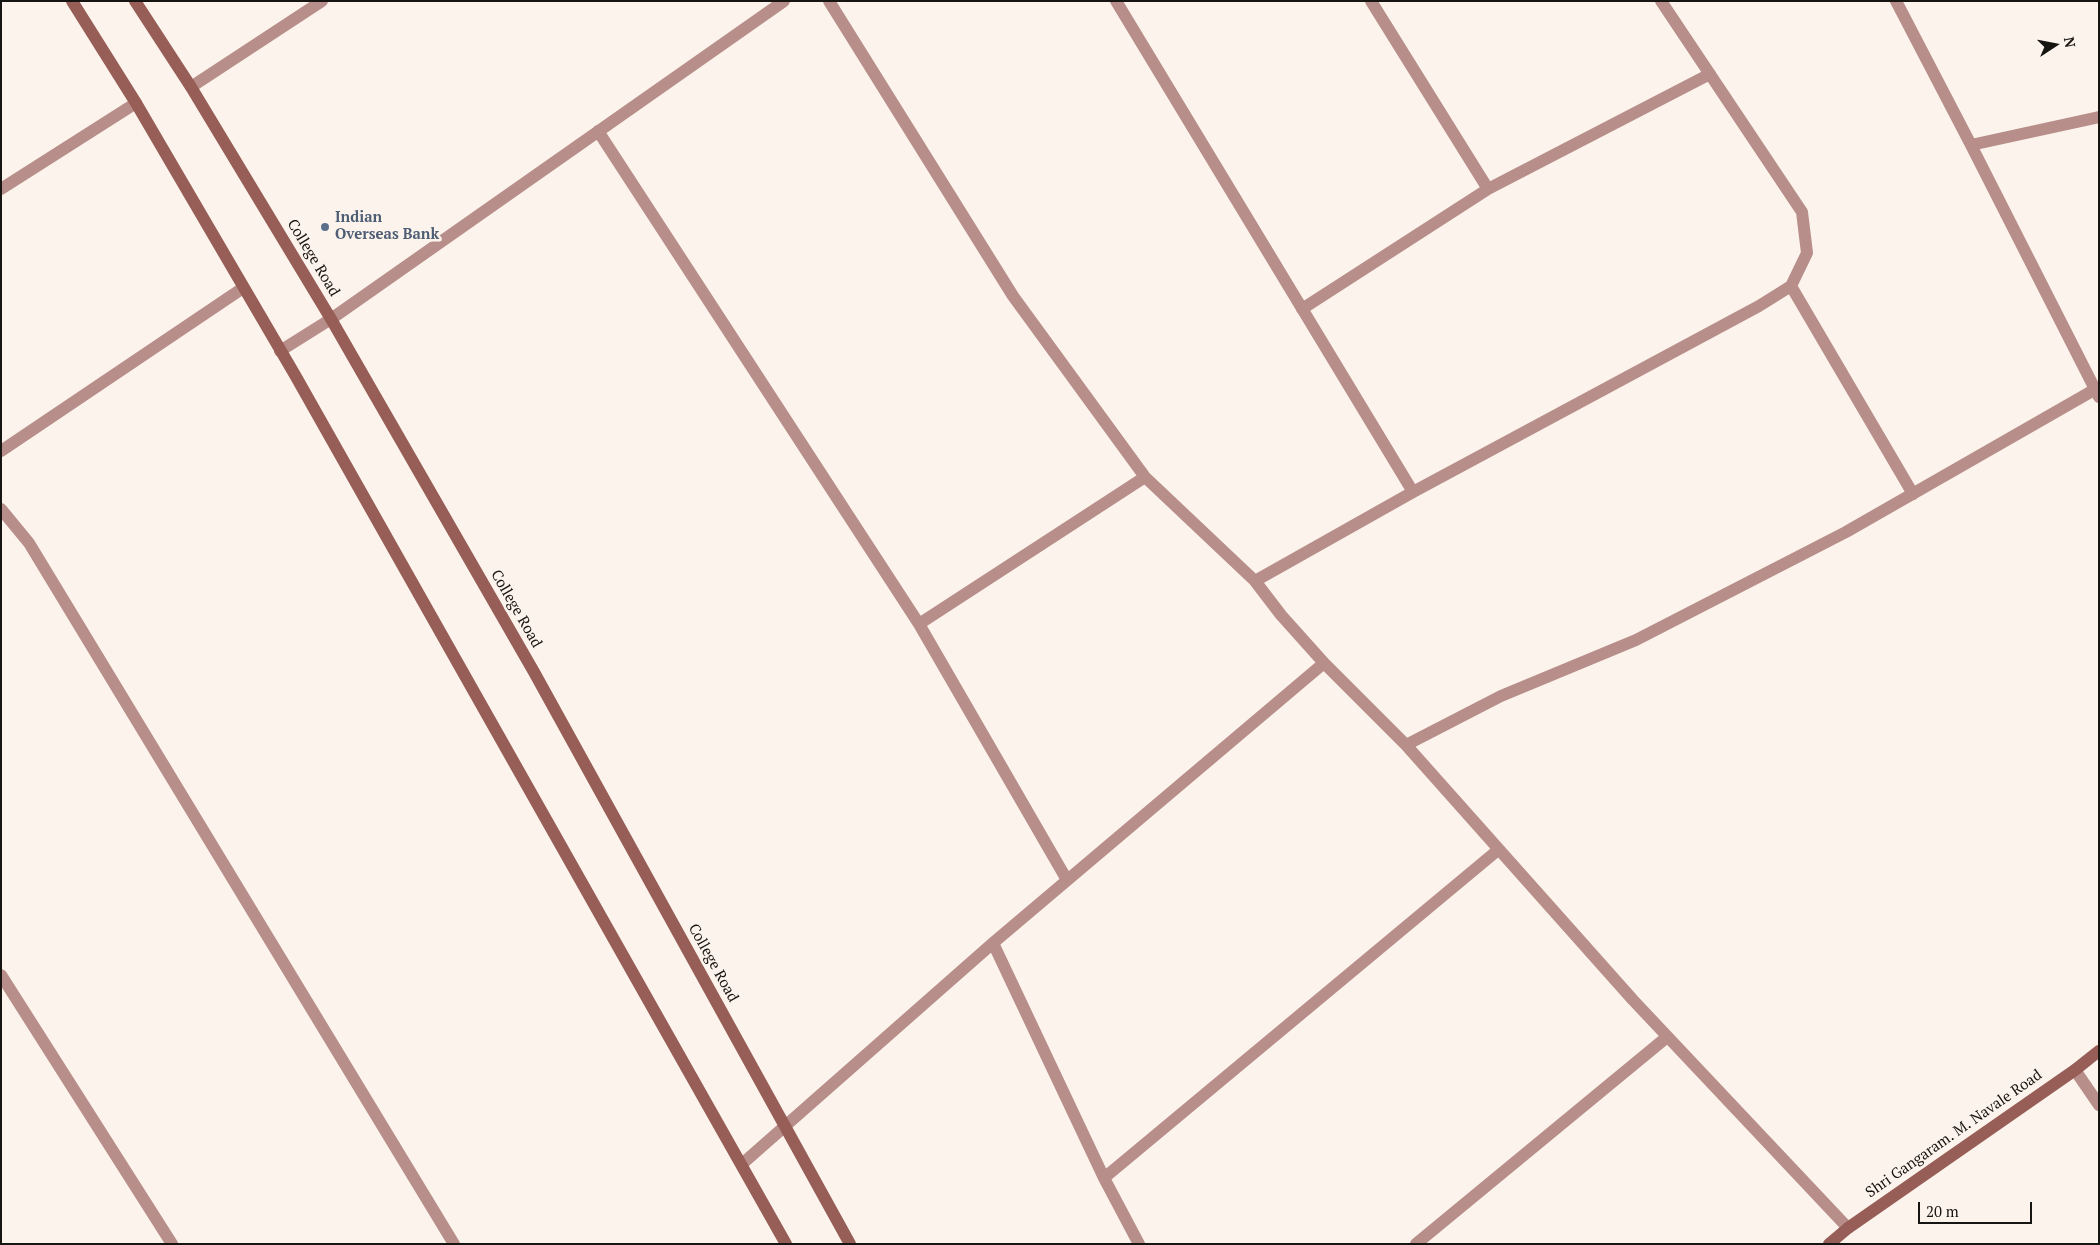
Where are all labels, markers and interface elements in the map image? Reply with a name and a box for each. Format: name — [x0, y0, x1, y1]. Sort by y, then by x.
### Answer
north arrow — [2030, 20, 2080, 70]
text: N — [2060, 35, 2081, 49]
place label: Indian Overseas Bank — [335, 209, 439, 244]
street label: College Road — [283, 216, 343, 300]
marker: Indian Overseas Bank — [319, 221, 331, 233]
street label: College Road — [487, 567, 545, 651]
street label: College Road — [684, 921, 742, 1005]
street label: Shri Gangaram. M. Navale Road — [1862, 1066, 2046, 1202]
scale bar — [1920, 1192, 2034, 1224]
text: 20 m — [1926, 1201, 1959, 1221]

